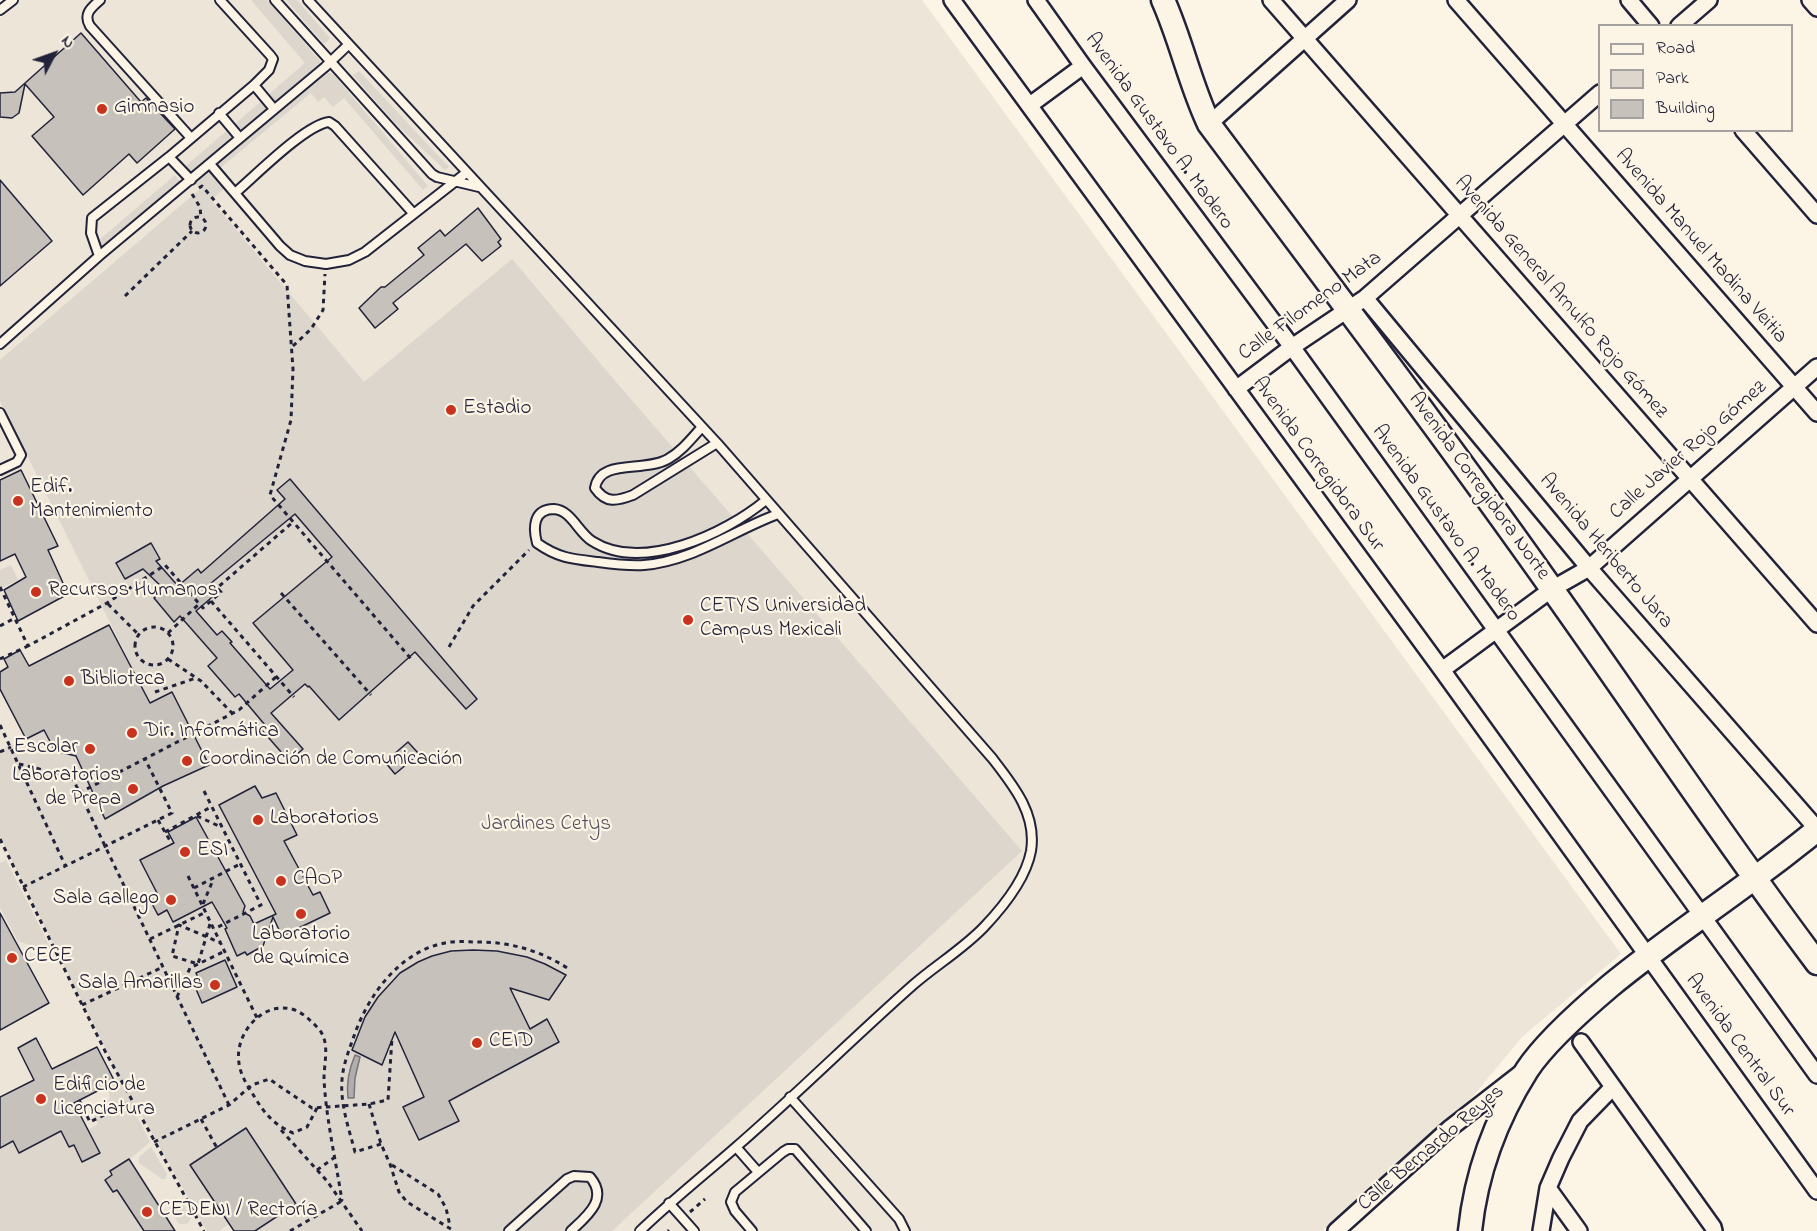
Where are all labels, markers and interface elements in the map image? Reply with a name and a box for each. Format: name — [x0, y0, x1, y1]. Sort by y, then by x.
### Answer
north arrow — [24, 24, 84, 84]
legend — [1598, 24, 1793, 132]
street label: Avenida Gustavo A. Madero — [1078, 29, 1238, 235]
text: N — [55, 30, 80, 54]
text: Road — [1656, 36, 1695, 62]
text: Park — [1656, 66, 1689, 92]
place label: Gimnasio — [114, 96, 194, 122]
text: Building — [1656, 96, 1715, 122]
marker: Gimnasio — [95, 102, 109, 116]
street label: Avenida Manuel Madina Veitia — [1608, 144, 1792, 350]
street label: Avenida General Arnulfo Rojo Gómez — [1448, 171, 1672, 425]
street label: Calle Filomeno Mata — [1234, 247, 1388, 367]
street label: Avenida Corregidora Sur — [1245, 373, 1389, 557]
street label: Calle Javier Rojo Gómez — [1605, 376, 1773, 526]
street label: Avenida Corregidora Norte — [1402, 388, 1554, 586]
place label: Estadio — [463, 397, 531, 423]
marker: Estadio — [444, 403, 458, 417]
street label: Avenida Gustavo A. Madero — [1365, 421, 1525, 627]
street label: Avenida Heriberto Jara — [1533, 469, 1677, 635]
place label: Edif. Mantenimiento — [30, 476, 153, 526]
marker: Edif. Mantenimiento — [11, 494, 25, 508]
place label: Recursos Humanos — [48, 579, 218, 605]
marker: Recursos Humanos — [29, 585, 43, 599]
place label: CETYS Universidad Campus Mexicali — [700, 595, 866, 645]
marker: CETYS Universidad Campus Mexicali — [681, 613, 695, 627]
place label: Biblioteca — [81, 668, 165, 694]
marker: Biblioteca — [62, 674, 76, 688]
place label: Dir. Informática — [144, 720, 279, 746]
marker: Dir. Informática — [125, 726, 139, 740]
place label: Escolar — [14, 736, 78, 762]
marker: Escolar — [83, 742, 97, 756]
place label: Coordinación de Comunicación — [199, 748, 462, 774]
marker: Coordinación de Comunicación — [180, 754, 194, 768]
place label: Laboratorios de Prepa — [12, 764, 121, 814]
marker: Laboratorios de Prepa — [126, 782, 140, 796]
place label: Laboratorios — [270, 807, 379, 833]
marker: Laboratorios — [251, 813, 265, 827]
park label: Jardines Cetys — [481, 813, 611, 839]
place label: ESI — [197, 839, 228, 865]
marker: ESI — [178, 845, 192, 859]
place label: CAOP — [293, 868, 342, 894]
marker: CAOP — [274, 874, 288, 888]
place label: Sala Gallego — [53, 887, 159, 913]
marker: Sala Gallego — [164, 893, 178, 907]
marker: Laboratorio de Química — [294, 907, 308, 921]
place label: Laboratorio de Química — [252, 923, 350, 973]
place label: CECE — [24, 945, 73, 971]
marker: CECE — [5, 951, 19, 965]
street label: Avenida Central Sur — [1679, 970, 1799, 1122]
place label: Sala Amarillas — [78, 972, 203, 998]
marker: Sala Amarillas — [208, 978, 222, 992]
place label: CEID — [489, 1030, 534, 1056]
marker: CEID — [470, 1036, 484, 1050]
place label: Edificio de Licenciatura — [53, 1074, 155, 1124]
street label: Calle Bernardo Reyes — [1354, 1080, 1510, 1218]
marker: Edificio de Licenciatura — [34, 1092, 48, 1106]
place label: CEDENI / Rectoría — [159, 1199, 317, 1225]
marker: CEDENI / Rectoría — [140, 1205, 154, 1219]

